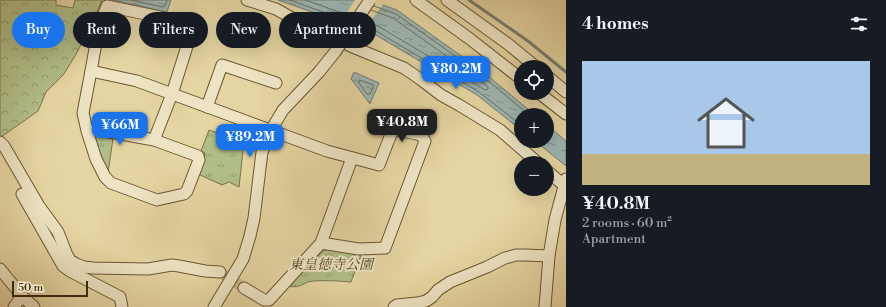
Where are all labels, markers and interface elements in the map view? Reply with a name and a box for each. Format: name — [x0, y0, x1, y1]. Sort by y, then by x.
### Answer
chip: Buy — [12, 12, 65, 48]
chip: Rent — [73, 12, 131, 48]
chip: Filters — [139, 12, 208, 48]
chip: New — [216, 12, 271, 48]
chip: Apartment — [279, 12, 376, 48]
text: 4 homes — [582, 13, 649, 35]
icon: filters — [848, 13, 870, 35]
pin: ¥80.2M — [423, 56, 489, 90]
map controls — [514, 60, 554, 196]
button: locate — [514, 60, 554, 100]
text: ¥80.2M — [430, 61, 482, 77]
icon: home — [690, 87, 762, 159]
button: + — [514, 108, 554, 148]
pin: ¥40.8M — [369, 109, 435, 143]
pin: ¥66M — [96, 112, 144, 146]
text: ¥40.8M — [376, 114, 428, 130]
text: ¥66M — [101, 117, 139, 133]
pin: ¥89.2M — [217, 124, 283, 158]
text: ¥89.2M — [225, 129, 275, 145]
button: − — [514, 156, 554, 196]
text: ¥40.8M — [582, 193, 650, 215]
text: 2 rooms · 60 m² — [582, 215, 672, 231]
text: Apartment — [582, 231, 646, 247]
park label: 東皇徳寺公園 — [289, 256, 375, 274]
scale bar — [12, 279, 88, 298]
text: 50 m — [18, 281, 43, 295]

